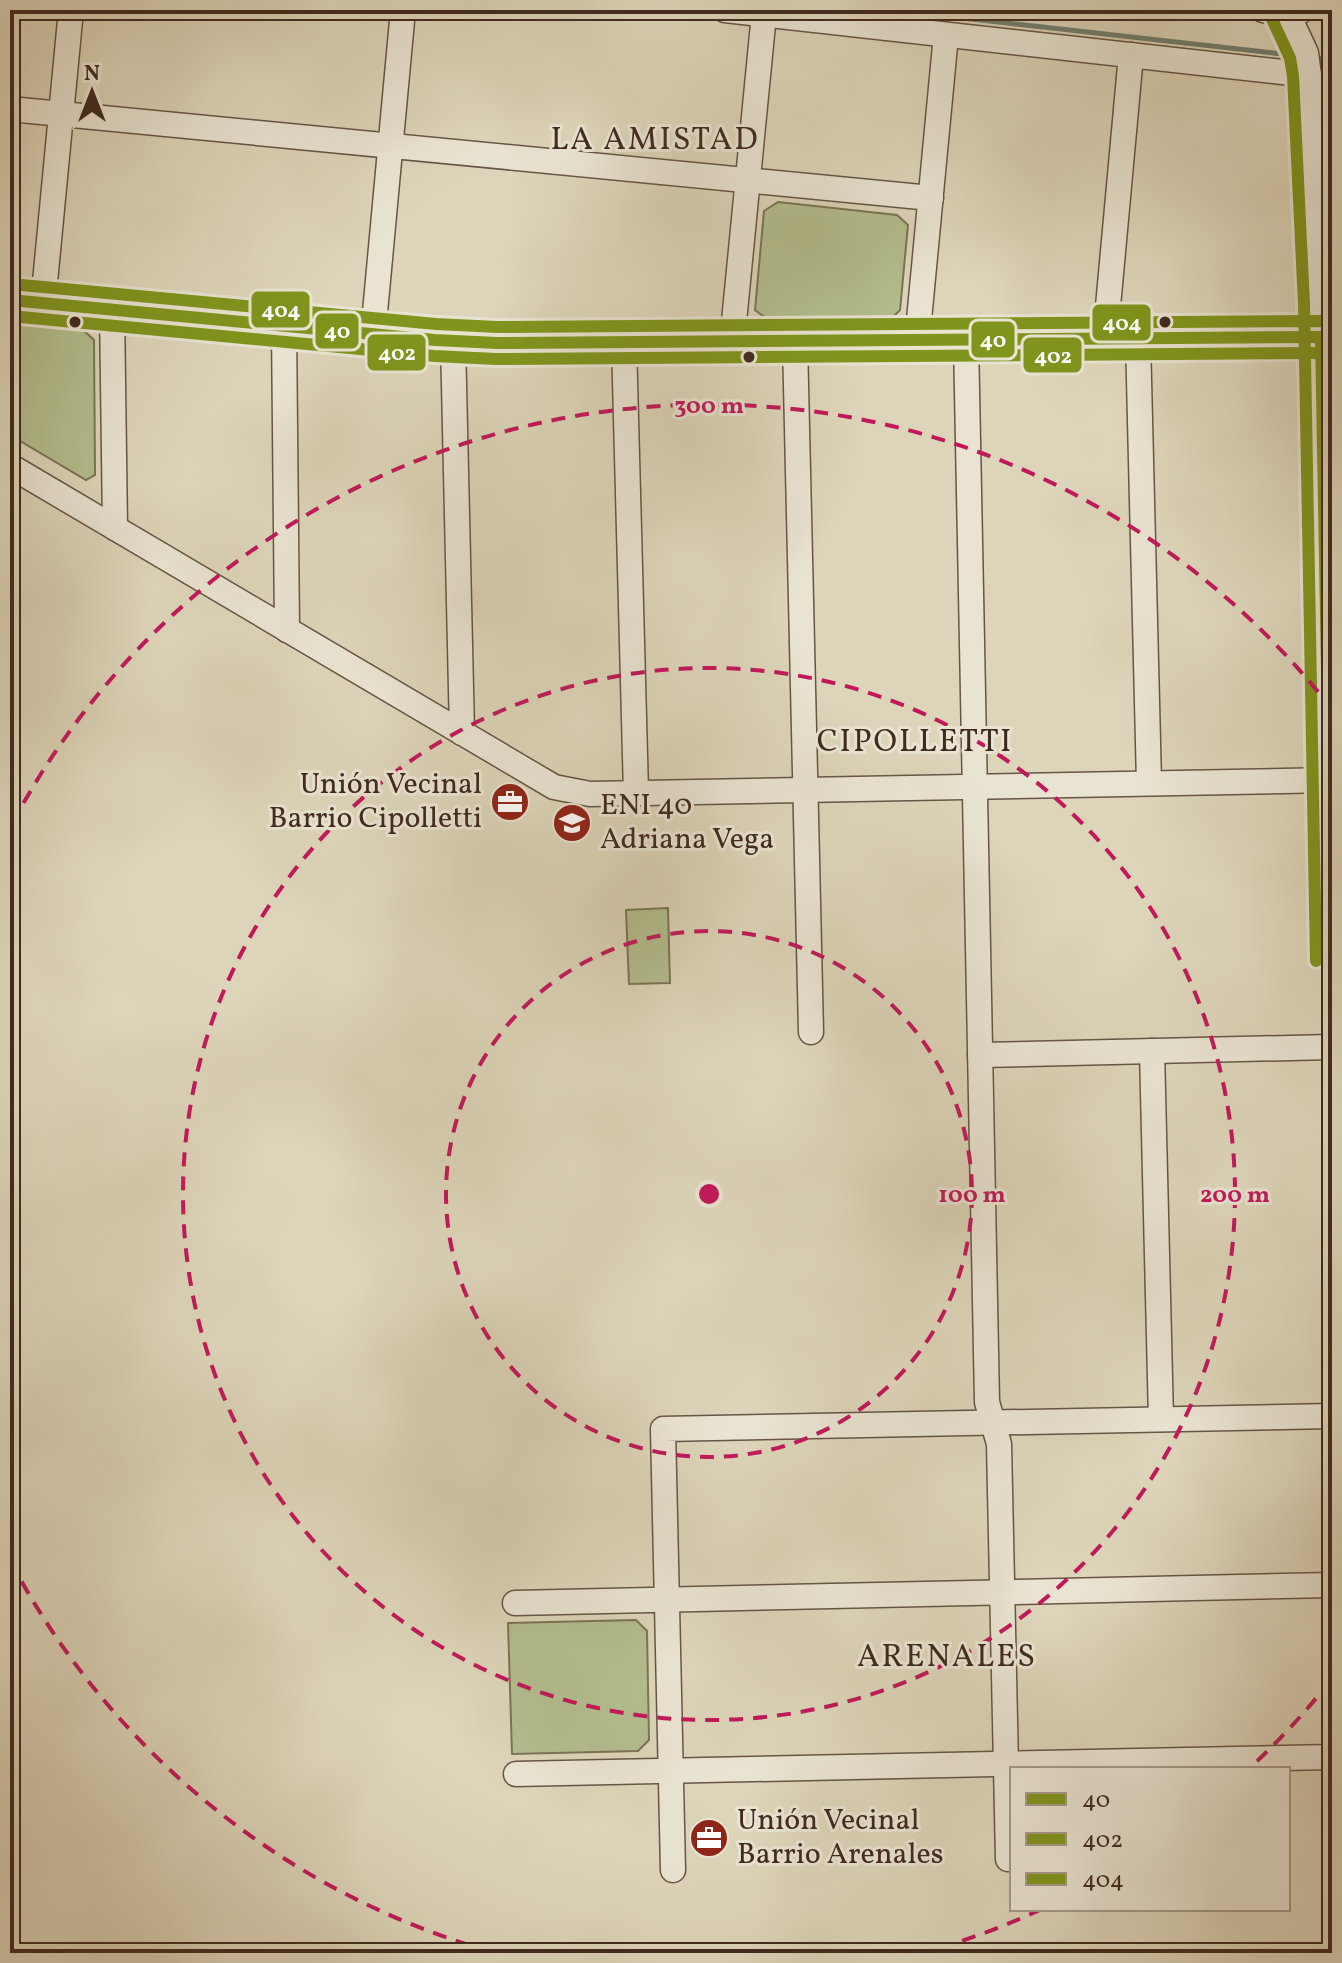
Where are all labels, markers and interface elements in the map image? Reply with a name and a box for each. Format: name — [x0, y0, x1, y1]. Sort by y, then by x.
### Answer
north arrow — [52, 52, 132, 132]
text: N — [84, 59, 100, 90]
district label: LA AMISTAD — [550, 119, 760, 163]
line badge: 404 — [250, 290, 311, 329]
text: 404 — [261, 296, 301, 327]
line badge: 404 — [1091, 303, 1152, 342]
text: 404 — [1102, 309, 1142, 340]
line badge: 40 — [314, 312, 360, 350]
unlabelled marker — [67, 314, 83, 330]
unlabelled marker — [1157, 314, 1173, 330]
text: 40 — [324, 317, 350, 348]
line badge: 40 — [970, 320, 1016, 359]
text: 40 — [980, 326, 1006, 357]
line badge: 402 — [366, 333, 427, 372]
line badge: 402 — [1022, 336, 1083, 374]
text: 402 — [378, 339, 416, 370]
text: 402 — [1034, 342, 1072, 373]
unlabelled marker — [741, 349, 757, 365]
text: 300 m — [674, 390, 744, 424]
district label: CIPOLLETTI — [817, 721, 1013, 765]
place label: Unión Vecinal Barrio Cipolletti — [269, 764, 482, 840]
office icon: Unión Vecinal Barrio Cipolletti — [489, 781, 531, 823]
place label: ENI 40 Adriana Vega — [600, 785, 774, 861]
school or university icon: ENI 40 Adriana Vega — [551, 802, 593, 844]
text: 100 m — [938, 1179, 1006, 1213]
text: 200 m — [1200, 1179, 1270, 1213]
centre of rings — [695, 1180, 723, 1208]
district label: ARENALES — [857, 1636, 1037, 1680]
legend — [1010, 1767, 1290, 1911]
text: 40 — [1082, 1784, 1110, 1818]
place label: Unión Vecinal Barrio Arenales — [737, 1800, 944, 1876]
office icon: Unión Vecinal Barrio Arenales — [688, 1817, 730, 1859]
text: 402 — [1082, 1824, 1123, 1858]
text: 404 — [1082, 1864, 1124, 1898]

